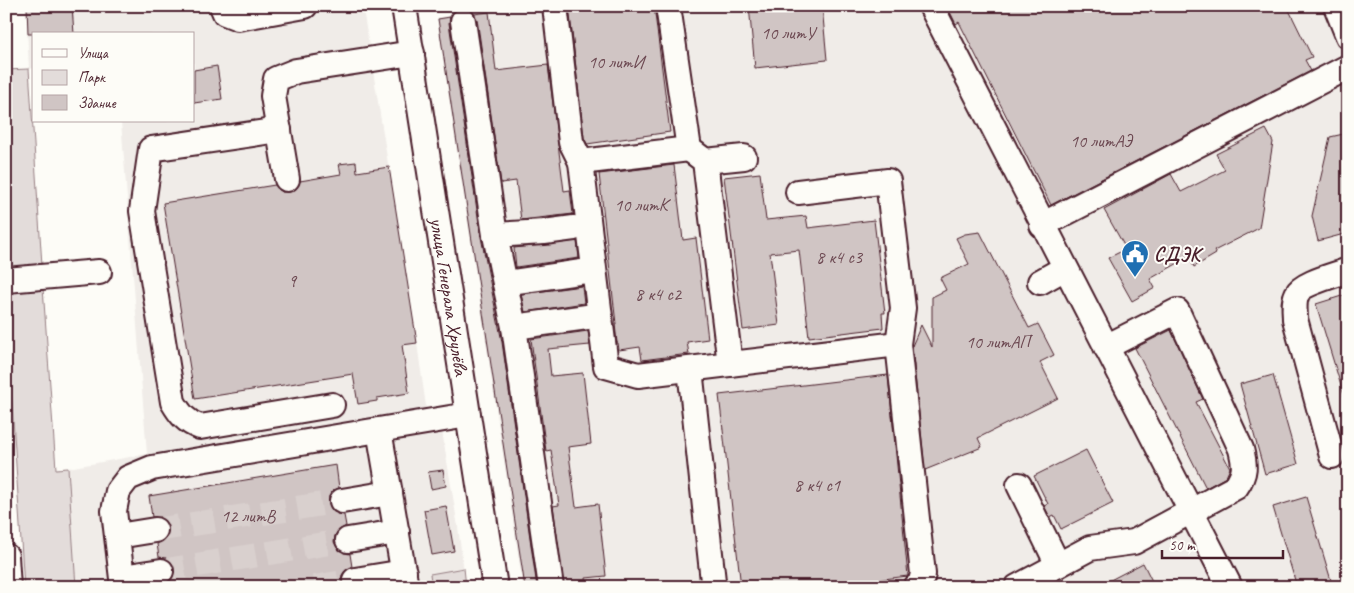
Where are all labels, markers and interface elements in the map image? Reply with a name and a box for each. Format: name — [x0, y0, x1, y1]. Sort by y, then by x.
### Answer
house number: 10 литУ — [761, 22, 818, 44]
legend — [32, 32, 195, 122]
text: Улица — [78, 44, 109, 63]
house number: 10 литИ — [588, 51, 647, 73]
text: Парк — [78, 68, 106, 87]
text: Здание — [78, 94, 117, 113]
house number: 10 литАЭ — [1070, 130, 1134, 152]
house number: 10 литК — [614, 194, 672, 216]
street label: улица Генерала Хрулёва — [425, 215, 474, 378]
public building icon: СДЭК — [1120, 239, 1150, 278]
place label: СДЭК — [1154, 242, 1204, 267]
house number: 8 к4 с3 — [816, 246, 864, 268]
house number: 9 — [288, 270, 298, 292]
house number: 8 к4 с2 — [635, 283, 683, 305]
house number: 10 литАП — [966, 331, 1033, 353]
house number: 8 к4 с1 — [794, 474, 841, 496]
house number: 12 литВ — [221, 505, 277, 527]
scale bar — [1162, 528, 1283, 560]
text: 50 m — [1169, 536, 1196, 555]

